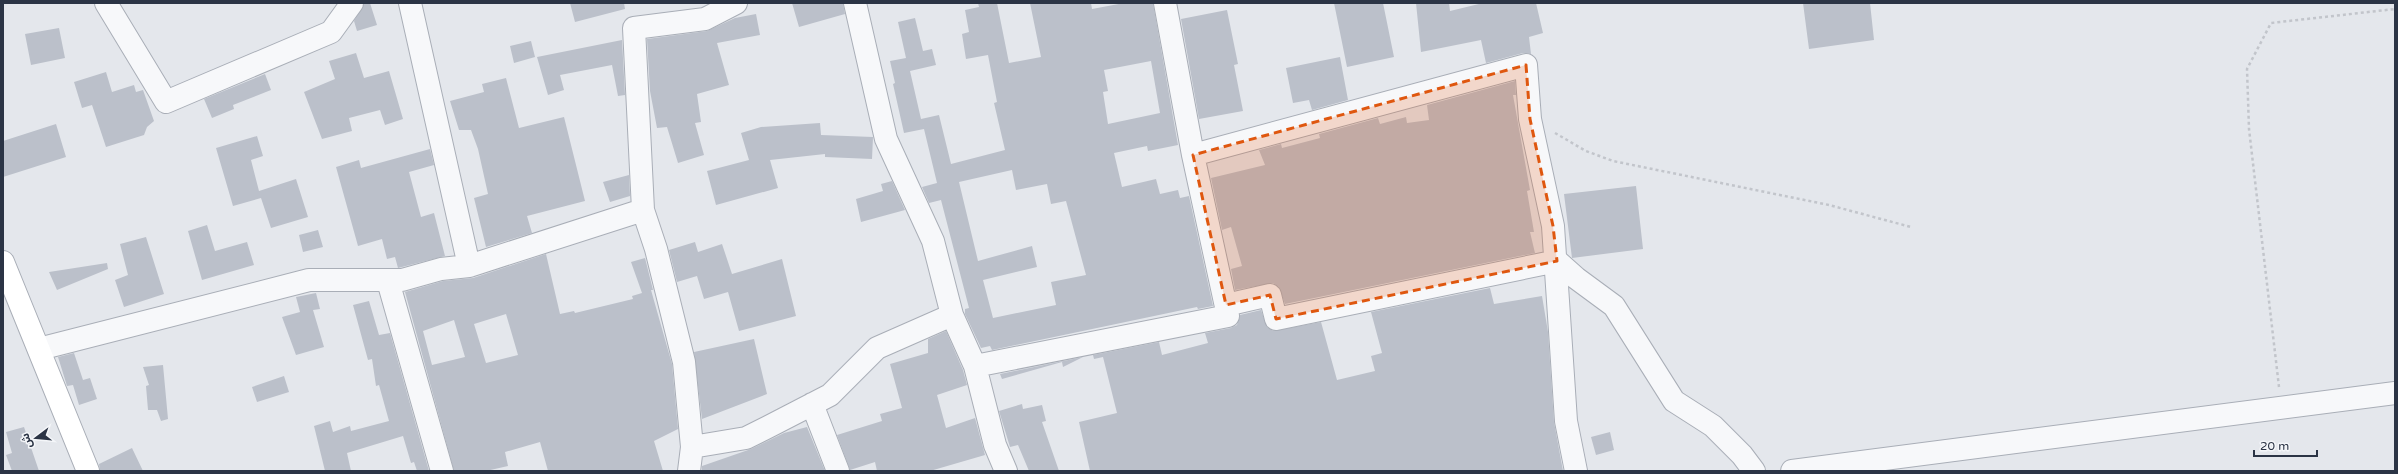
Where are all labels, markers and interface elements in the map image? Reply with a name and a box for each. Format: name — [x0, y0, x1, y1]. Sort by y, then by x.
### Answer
north arrow — [16, 418, 56, 458]
text: ش — [19, 432, 35, 450]
scale bar — [2254, 432, 2317, 458]
text: 20 m — [2260, 439, 2289, 453]

